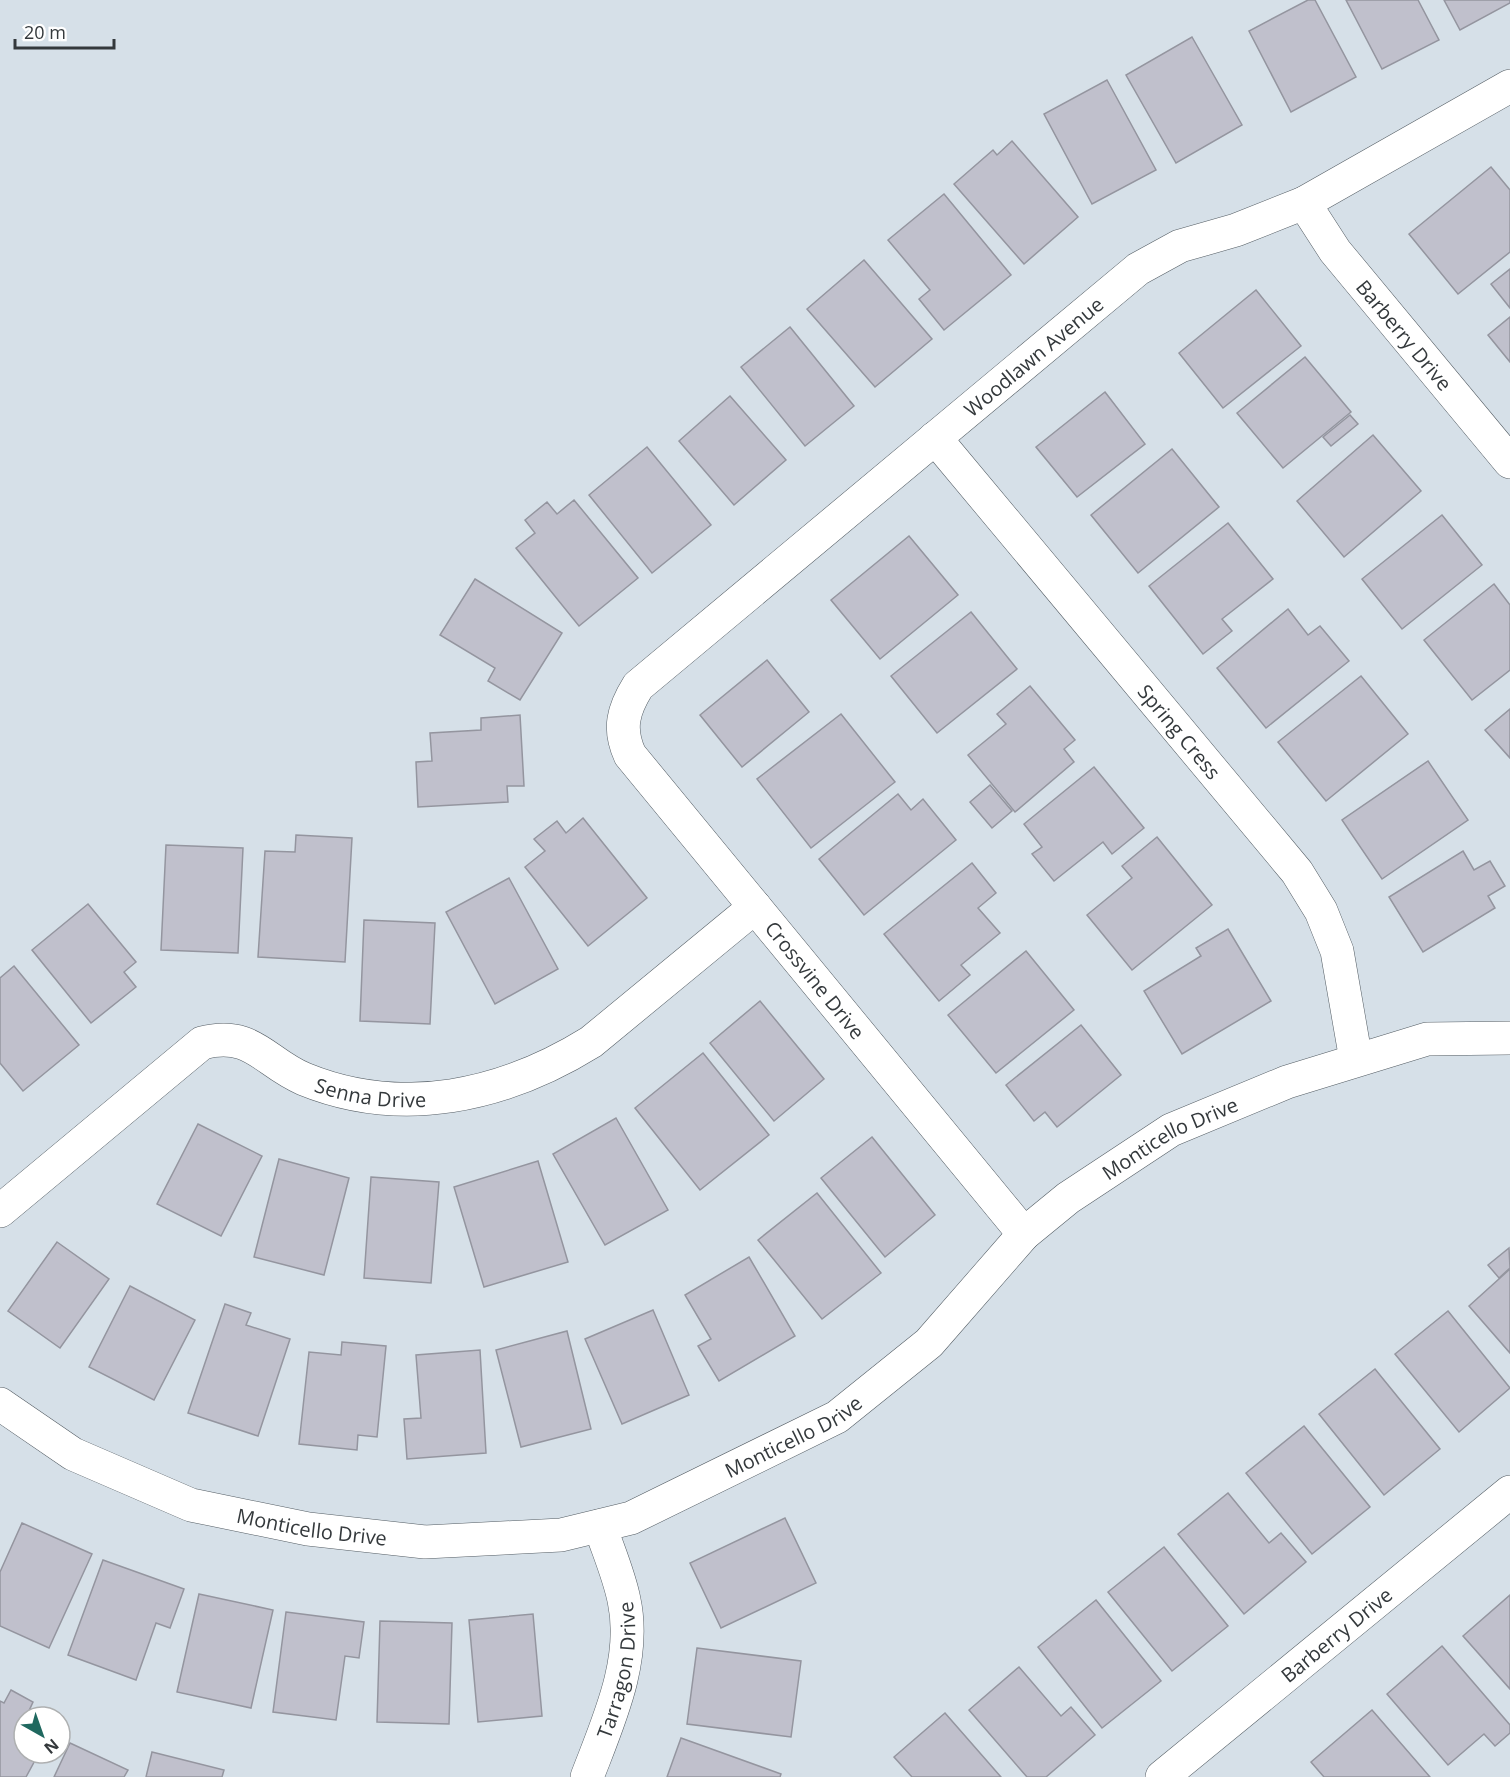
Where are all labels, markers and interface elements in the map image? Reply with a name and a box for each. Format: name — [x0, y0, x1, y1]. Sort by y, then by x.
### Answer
scale bar — [15, 12, 114, 50]
text: 20 m — [24, 20, 66, 44]
street label: Barberry Drive — [1351, 274, 1458, 396]
street label: Woodlawn Avenue — [958, 290, 1109, 422]
street label: Spring Cress — [1132, 678, 1227, 784]
street label: Crossvine Drive — [759, 915, 871, 1045]
street label: Senna Drive — [312, 1071, 427, 1113]
street label: Monticello Drive — [1096, 1090, 1242, 1186]
street label: Monticello Drive — [720, 1389, 867, 1484]
street label: Monticello Drive — [234, 1501, 388, 1551]
street label: Barberry Drive — [1275, 1581, 1397, 1688]
street label: Tarragon Drive — [590, 1600, 641, 1742]
north arrow — [12, 1705, 72, 1765]
text: N — [40, 1734, 64, 1759]

